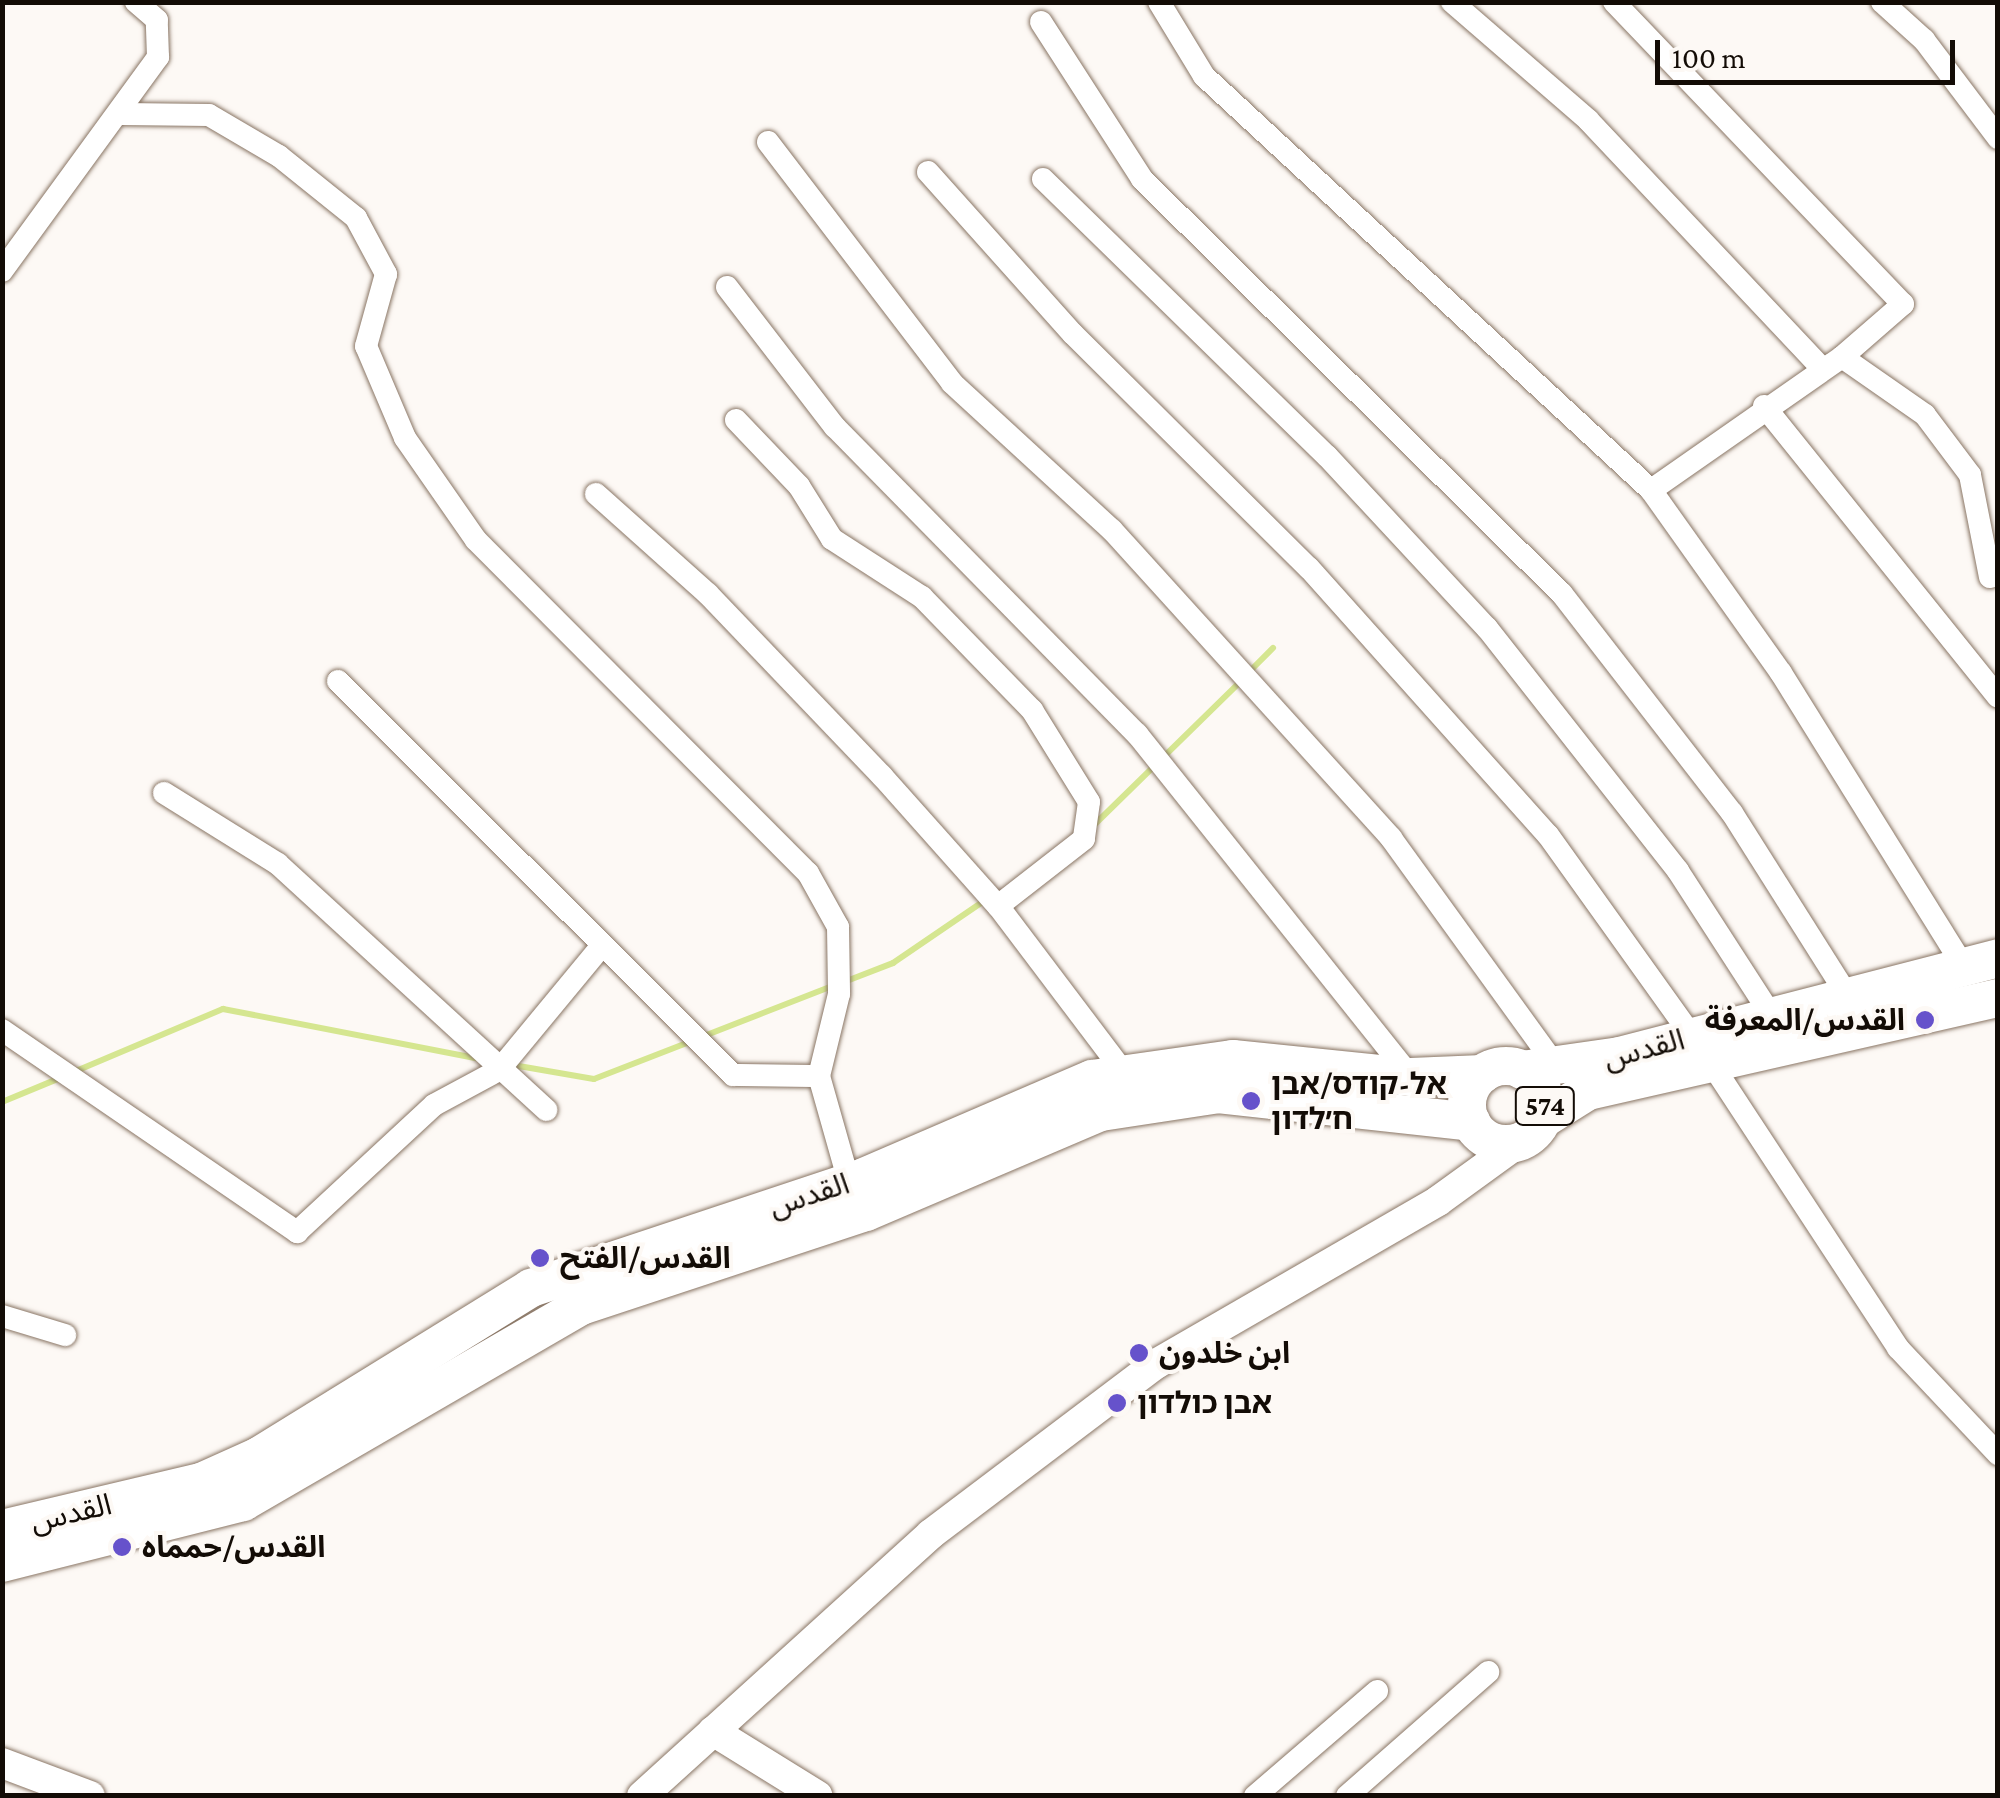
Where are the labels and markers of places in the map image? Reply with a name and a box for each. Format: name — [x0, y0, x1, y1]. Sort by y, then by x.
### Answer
place label: القدس/المعرفة — [1705, 1002, 1905, 1038]
marker: القدس/المعرفة — [1914, 1009, 1936, 1031]
place label: אל-קודס/אבן ח׳לדון — [1271, 1066, 1447, 1136]
marker: אל-קודס/אבן ח׳לדון — [1240, 1090, 1262, 1112]
place label: القدس/الفتح — [560, 1240, 731, 1276]
marker: القدس/الفتح — [529, 1247, 551, 1269]
place label: ابن خلدون — [1159, 1335, 1290, 1371]
marker: ابن خلدون — [1128, 1342, 1150, 1364]
place label: אבן כולדון — [1137, 1385, 1272, 1421]
marker: אבן כולדון — [1106, 1392, 1128, 1414]
place label: القدس/حمماه — [142, 1529, 325, 1565]
marker: القدس/حمماه — [111, 1536, 133, 1558]

